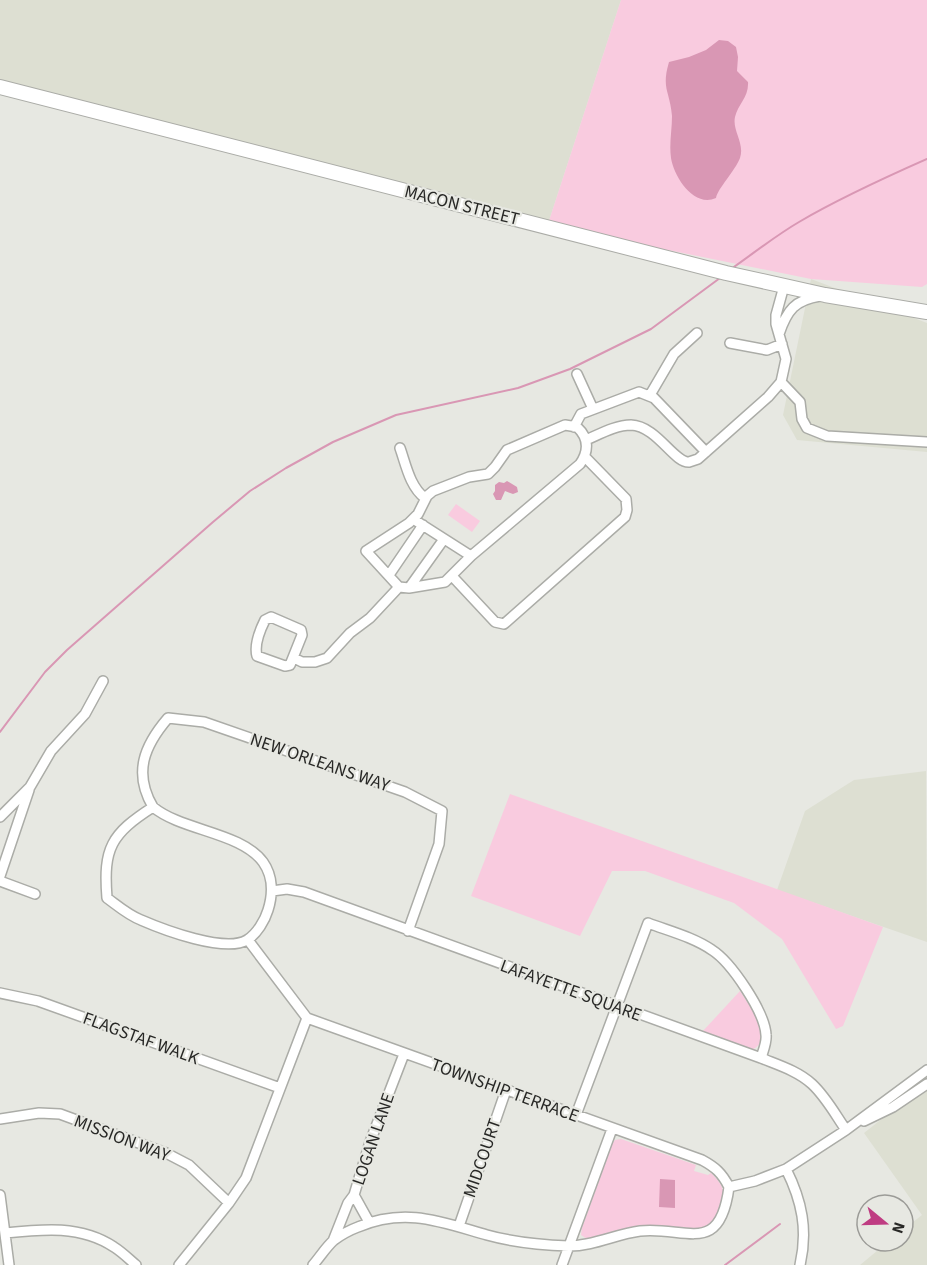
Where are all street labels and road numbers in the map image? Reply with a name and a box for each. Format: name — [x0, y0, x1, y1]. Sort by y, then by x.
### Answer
street label: MACON STREET — [402, 179, 522, 232]
street label: NEW ORLEANS WAY — [247, 727, 393, 798]
street label: LAFAYETTE SQUARE — [496, 953, 645, 1028]
street label: FLAGSTAF WALK — [79, 1006, 203, 1071]
street label: TOWNSHIP TERRACE — [427, 1052, 582, 1129]
street label: LOGAN LANE — [346, 1090, 401, 1189]
street label: MISSION WAY — [70, 1109, 174, 1168]
street label: MIDCOURT — [457, 1115, 508, 1201]

